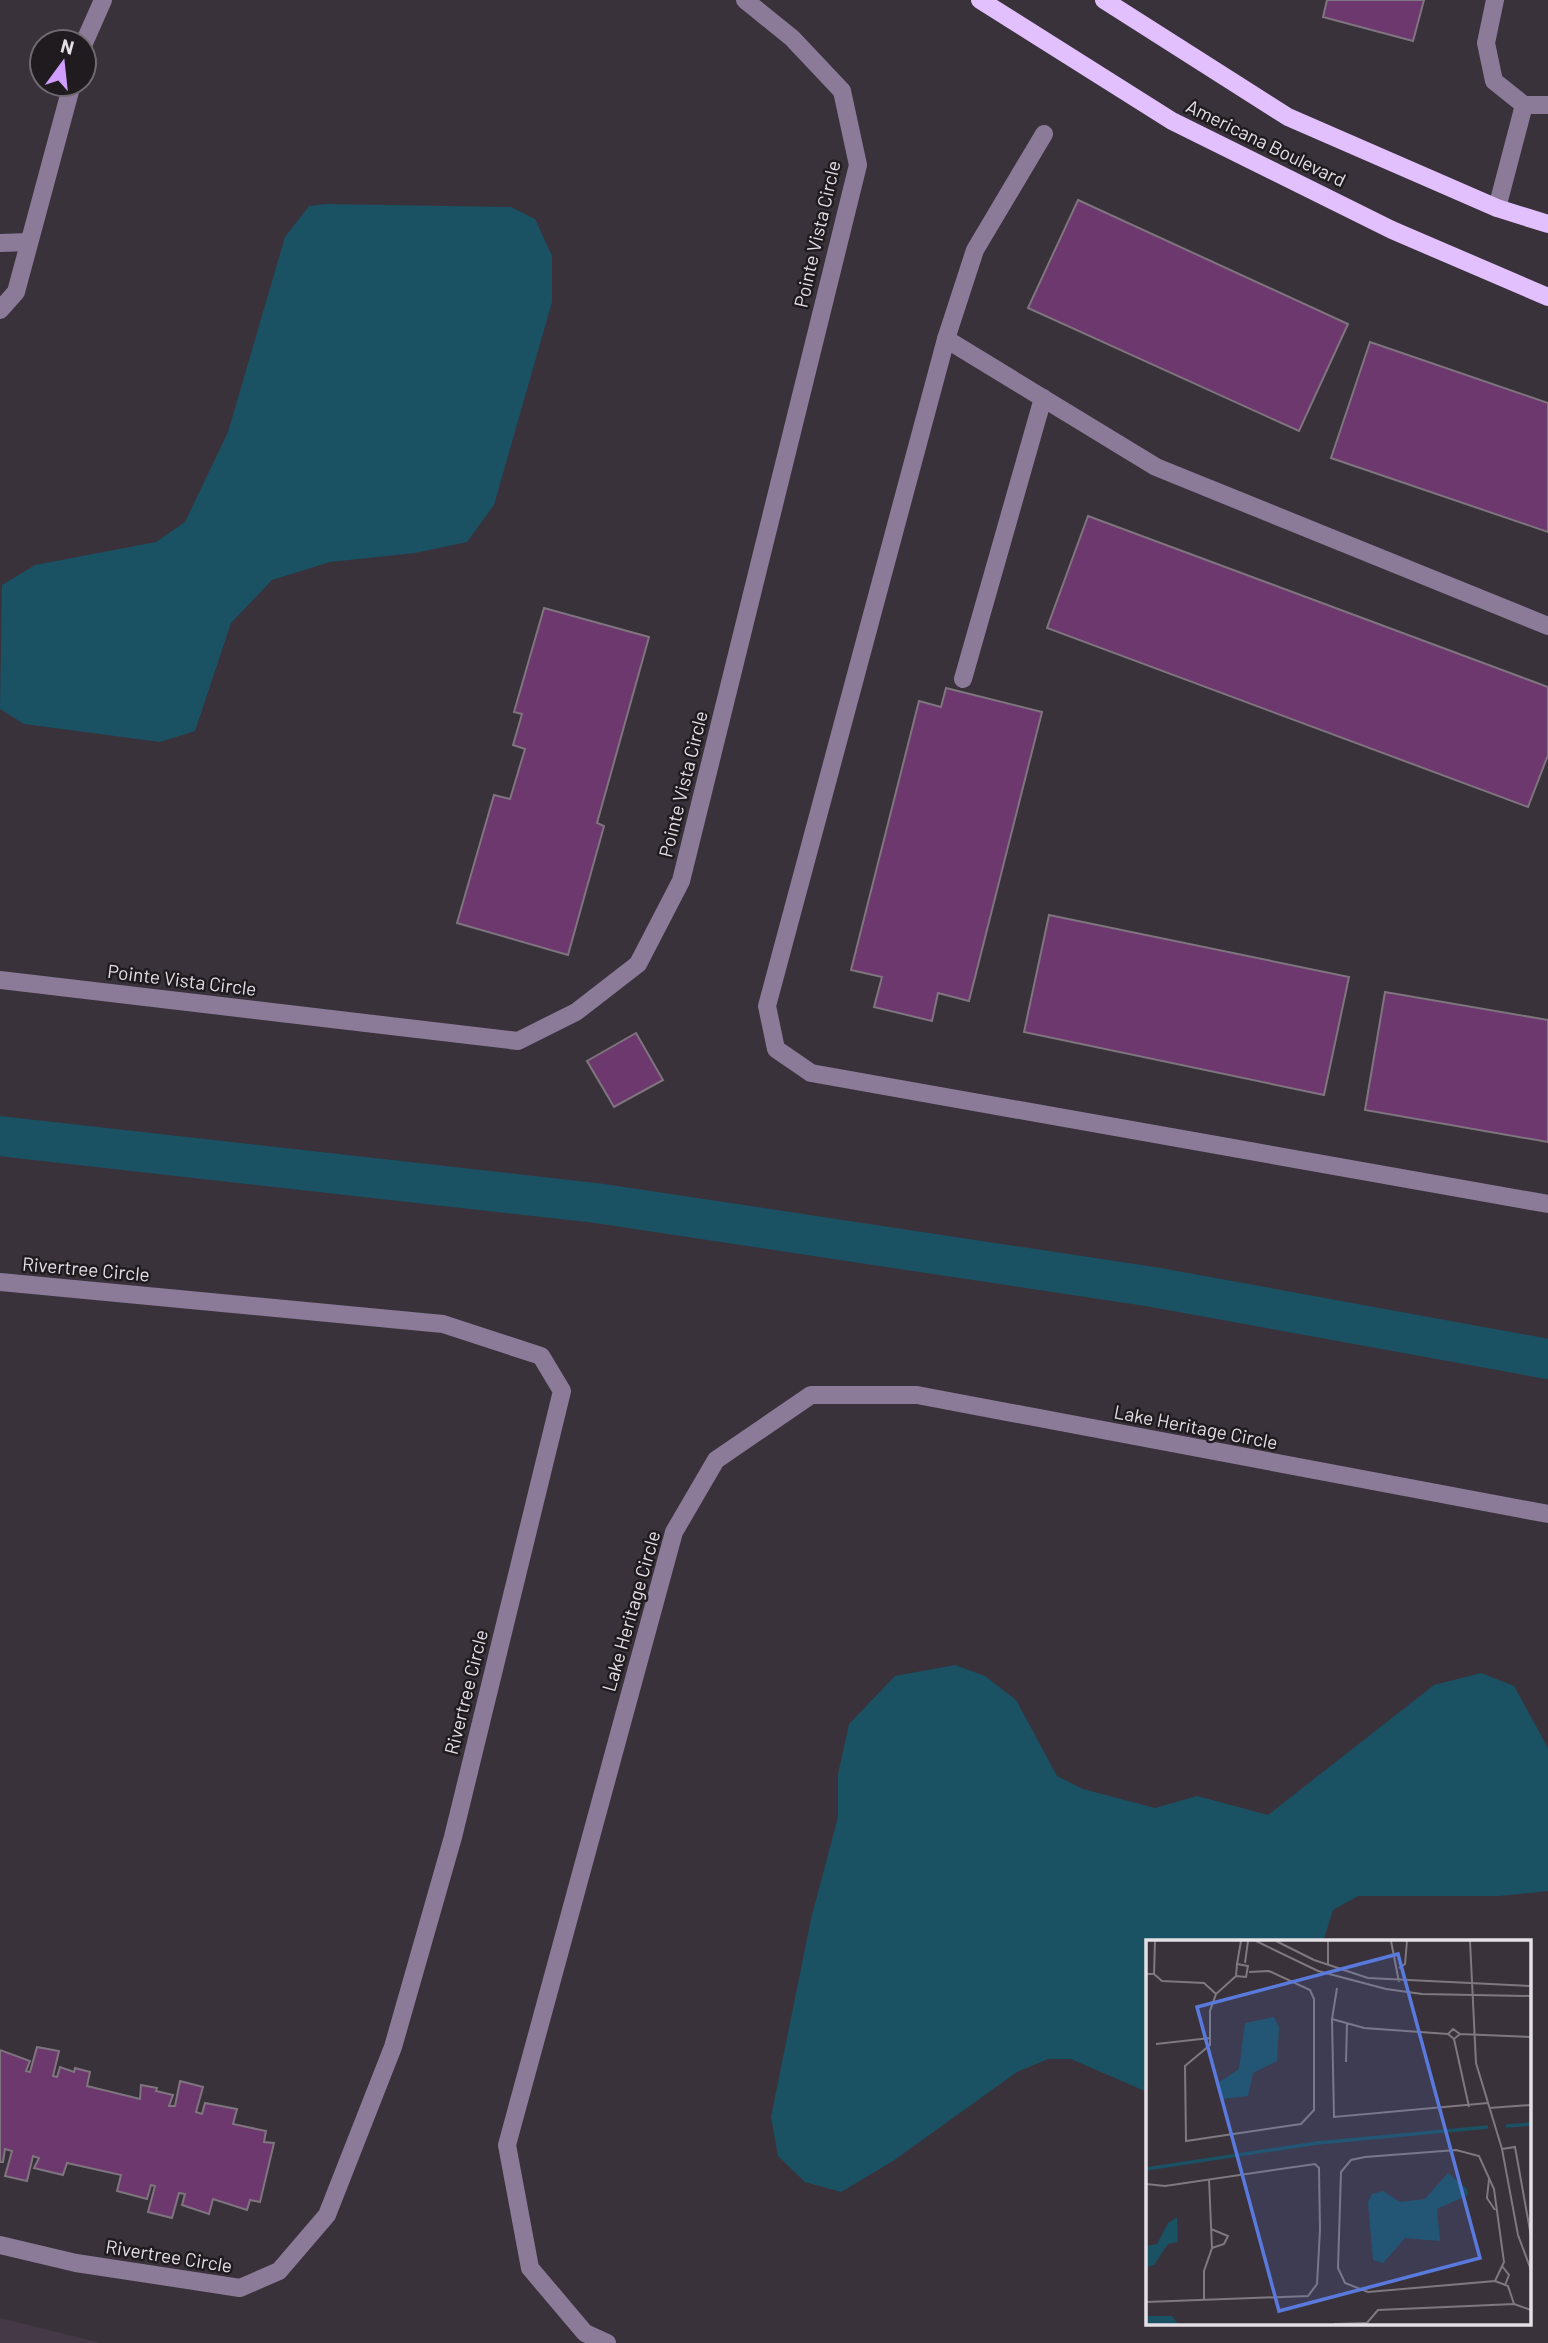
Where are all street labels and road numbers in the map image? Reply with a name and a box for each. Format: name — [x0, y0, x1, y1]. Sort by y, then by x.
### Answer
street label: Americana Boulevard — [1183, 94, 1350, 191]
street label: Pointe Vista Circle — [788, 158, 845, 310]
street label: Pointe Vista Circle — [653, 708, 712, 859]
street label: Pointe Vista Circle — [106, 959, 258, 1000]
street label: Rivertree Circle — [21, 1251, 151, 1286]
street label: Lake Heritage Circle — [1112, 1399, 1280, 1454]
street label: Lake Heritage Circle — [597, 1528, 664, 1694]
street label: Rivertree Circle — [439, 1627, 492, 1757]
street label: Rivertree Circle — [104, 2234, 234, 2277]

